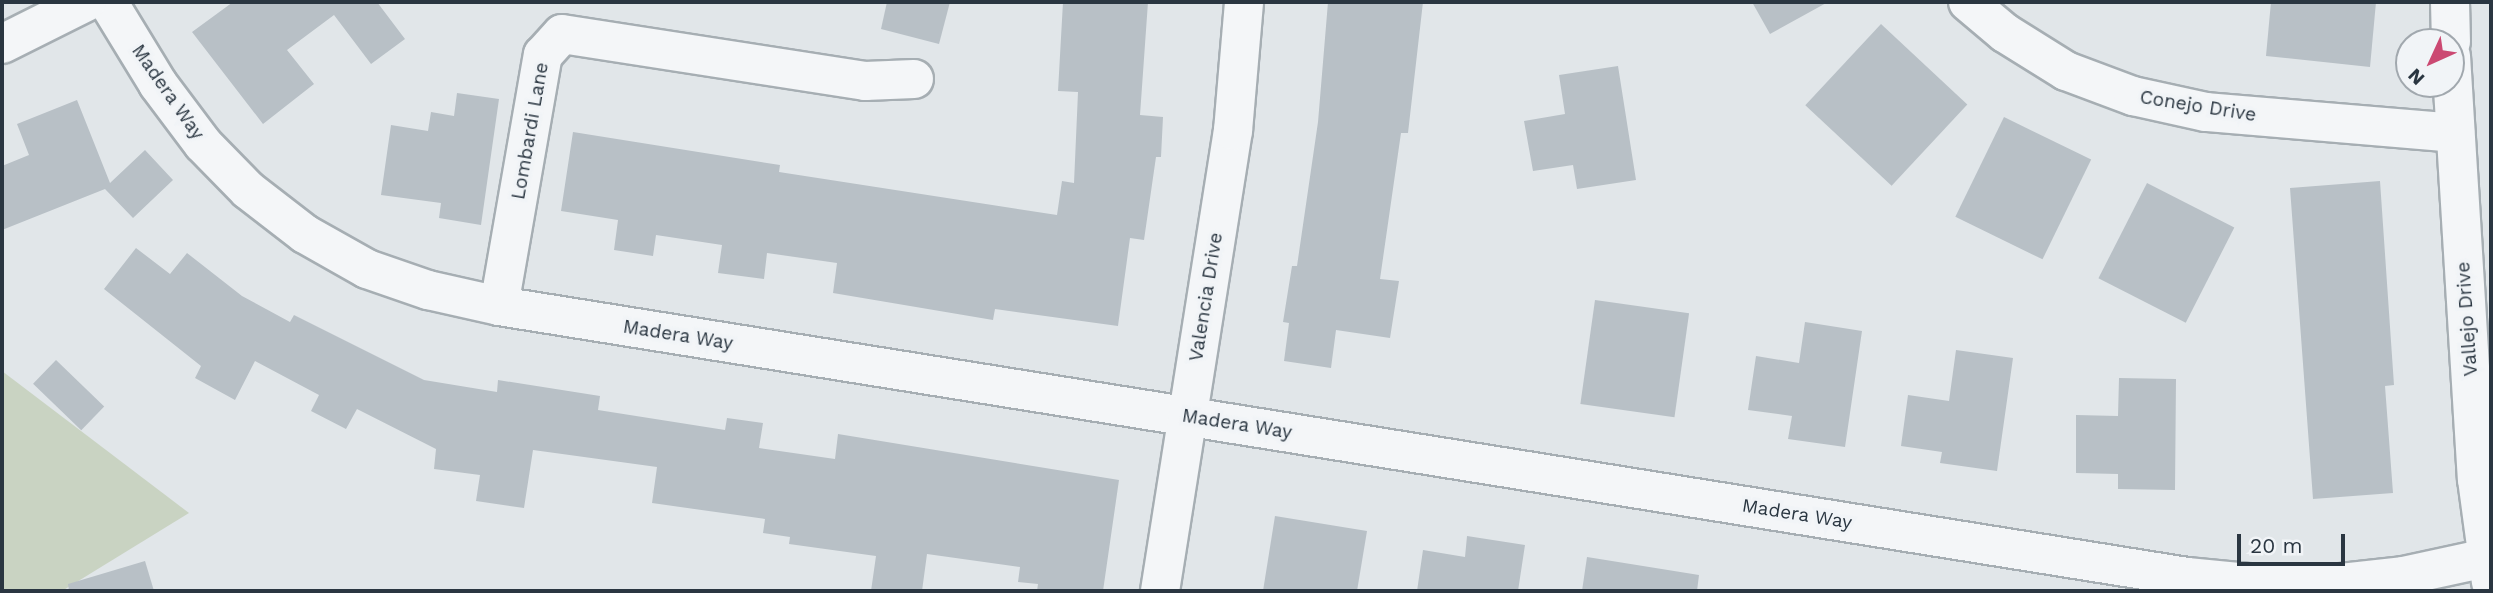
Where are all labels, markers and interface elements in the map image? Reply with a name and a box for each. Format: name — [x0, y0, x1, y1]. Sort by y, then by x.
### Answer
north arrow — [2395, 28, 2465, 98]
street label: Madera Way — [127, 40, 209, 144]
street label: Lombardi Lane — [507, 61, 553, 201]
text: N — [2403, 64, 2429, 90]
street label: Conejo Drive — [2138, 86, 2258, 126]
street label: Valencia Drive — [1185, 231, 1227, 363]
street label: Vallejo Drive — [2452, 261, 2482, 377]
street label: Madera Way — [621, 315, 735, 355]
street label: Madera Way — [1180, 404, 1294, 444]
street label: Madera Way — [1740, 494, 1854, 534]
scale bar — [2241, 520, 2350, 564]
text: 20 m — [2250, 533, 2302, 558]

